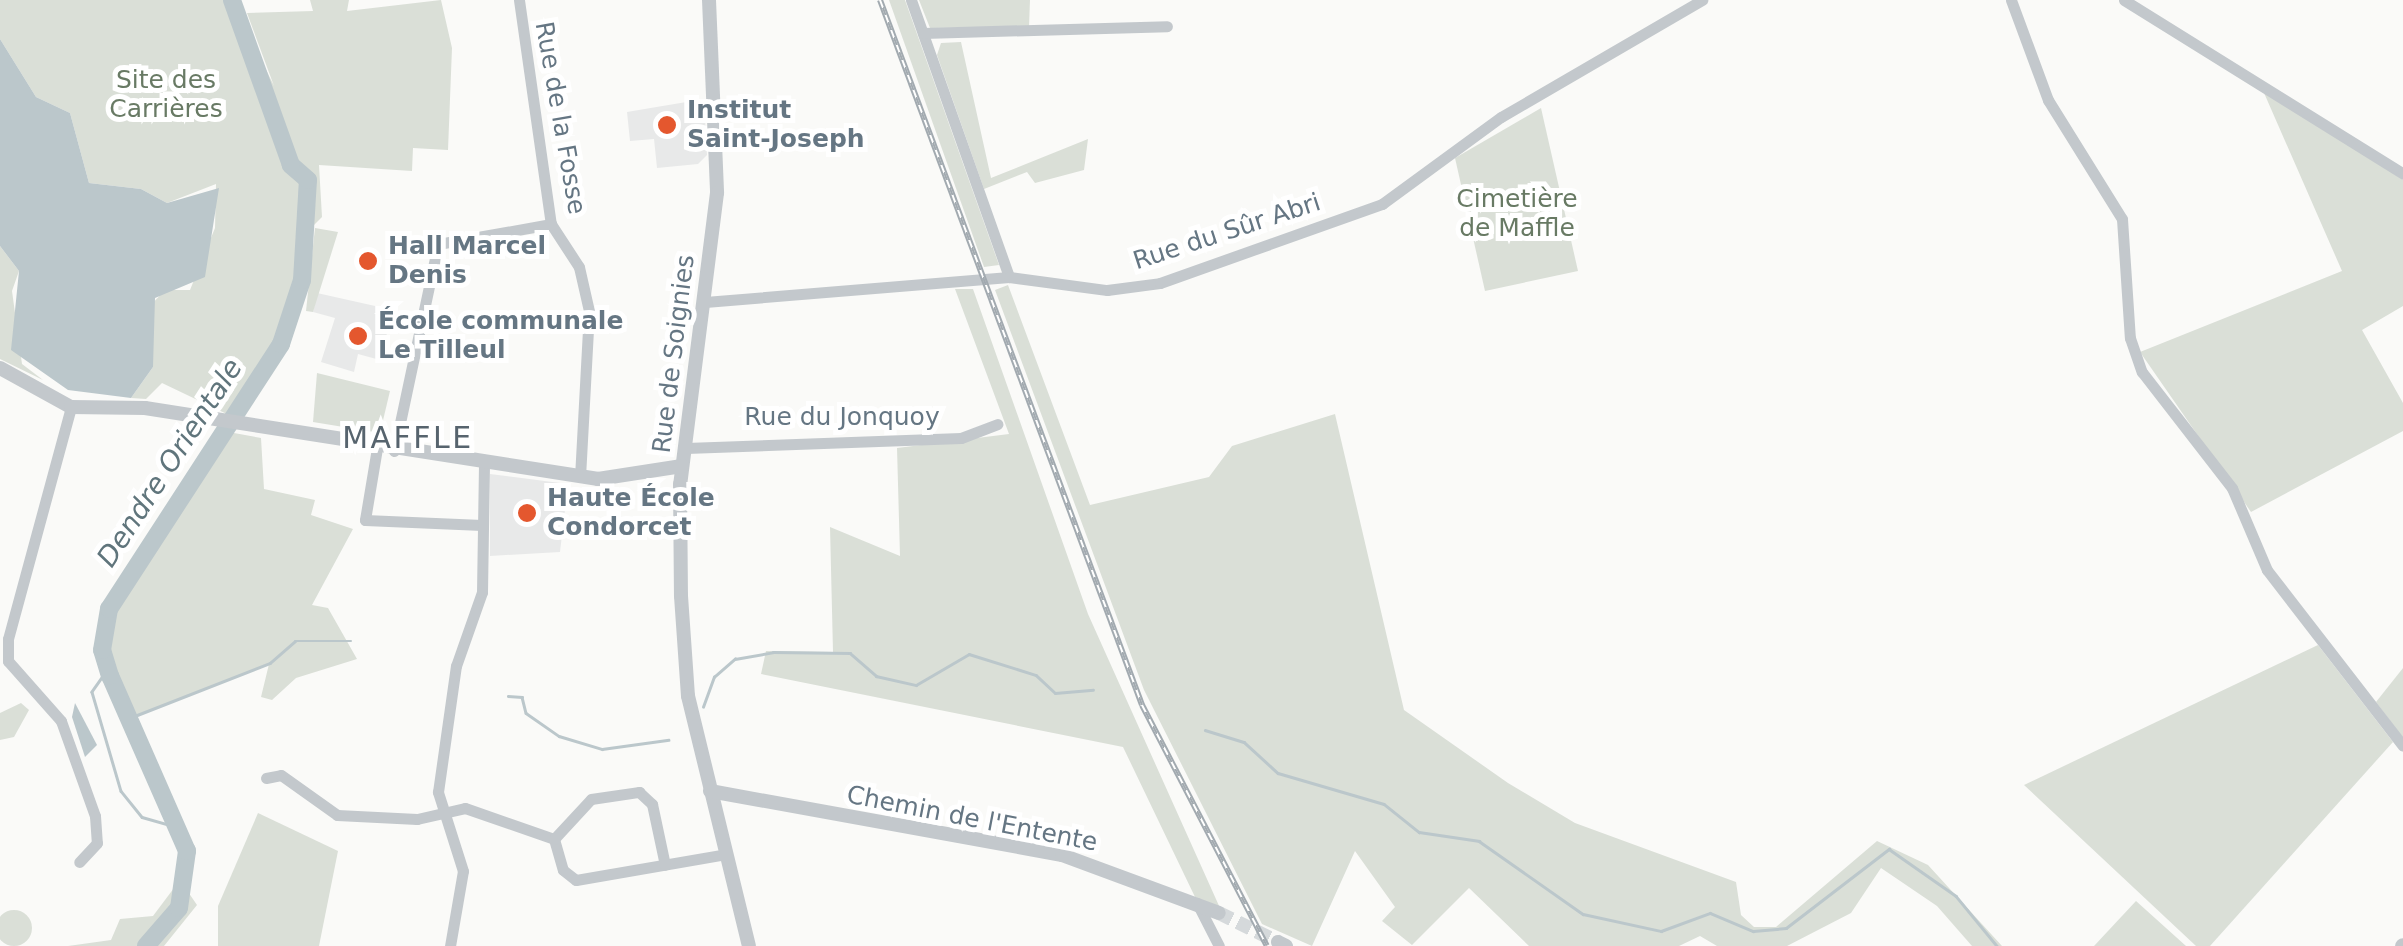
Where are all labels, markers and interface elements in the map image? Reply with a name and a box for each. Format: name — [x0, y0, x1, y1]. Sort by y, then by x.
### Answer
street label: Rue de la Fosse — [528, 19, 592, 217]
park label: Site des Carrières — [109, 66, 223, 125]
place label: Institut Saint-Joseph — [687, 96, 865, 155]
marker: Institut Saint-Joseph — [656, 114, 678, 136]
park label: Cimetière de Maffle — [1456, 185, 1578, 244]
street label: Rue du Sûr Abri — [1130, 188, 1324, 276]
place label: Hall Marcel Denis — [388, 232, 546, 291]
marker: Hall Marcel Denis — [357, 250, 379, 272]
street label: Rue de Soignies — [647, 253, 701, 455]
place label: École communale Le Tilleul — [378, 307, 623, 366]
marker: École communale Le Tilleul — [347, 325, 369, 347]
water label: Dendre Orientale — [90, 353, 250, 573]
street label: Rue du Jonquoy — [744, 402, 940, 432]
district label: MAFFLE — [342, 420, 474, 456]
place label: Haute École Condorcet — [547, 484, 715, 543]
marker: Haute École Condorcet — [516, 502, 538, 524]
street label: Chemin de l'Entente — [844, 780, 1100, 858]

